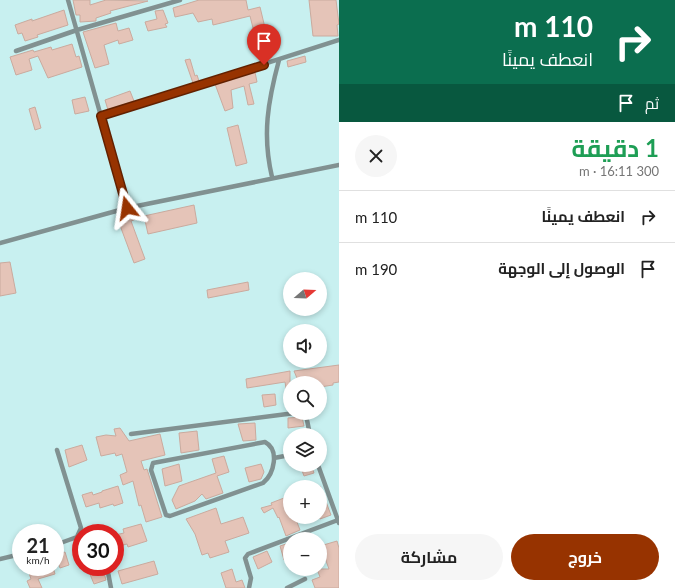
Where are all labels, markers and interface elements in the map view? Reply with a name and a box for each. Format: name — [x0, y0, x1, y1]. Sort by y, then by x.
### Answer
text: 110 m — [514, 9, 593, 43]
icon: right — [607, 16, 659, 68]
pin — [247, 24, 281, 65]
icon: arrive — [253, 30, 275, 52]
text: انعطف يمينًا — [502, 48, 593, 70]
icon: arrive — [615, 92, 637, 114]
text: ثم — [645, 94, 659, 112]
text: 1 دقيقة — [571, 133, 659, 162]
button: close — [355, 135, 397, 177]
text: 300 m · 16:11 — [579, 163, 659, 179]
position arrow — [106, 187, 148, 229]
icon: right — [637, 206, 659, 228]
text: انعطف يمينًا — [541, 207, 625, 225]
text: 110 m — [355, 208, 397, 226]
icon: arrive — [637, 258, 659, 280]
text: الوصول إلى الوجهة — [498, 259, 625, 277]
text: 190 m — [355, 260, 397, 278]
north arrow — [283, 272, 327, 316]
map controls — [283, 272, 327, 576]
button: sound — [283, 324, 327, 368]
button: search — [283, 376, 327, 420]
button: layers — [283, 428, 327, 472]
button: + — [283, 480, 327, 524]
speed limit sign: 30 — [72, 524, 124, 576]
button: − — [283, 532, 327, 576]
text: 21 — [26, 533, 50, 557]
button: مشاركة — [355, 534, 503, 580]
button: خروج — [511, 534, 659, 580]
text: km/h — [26, 554, 50, 566]

